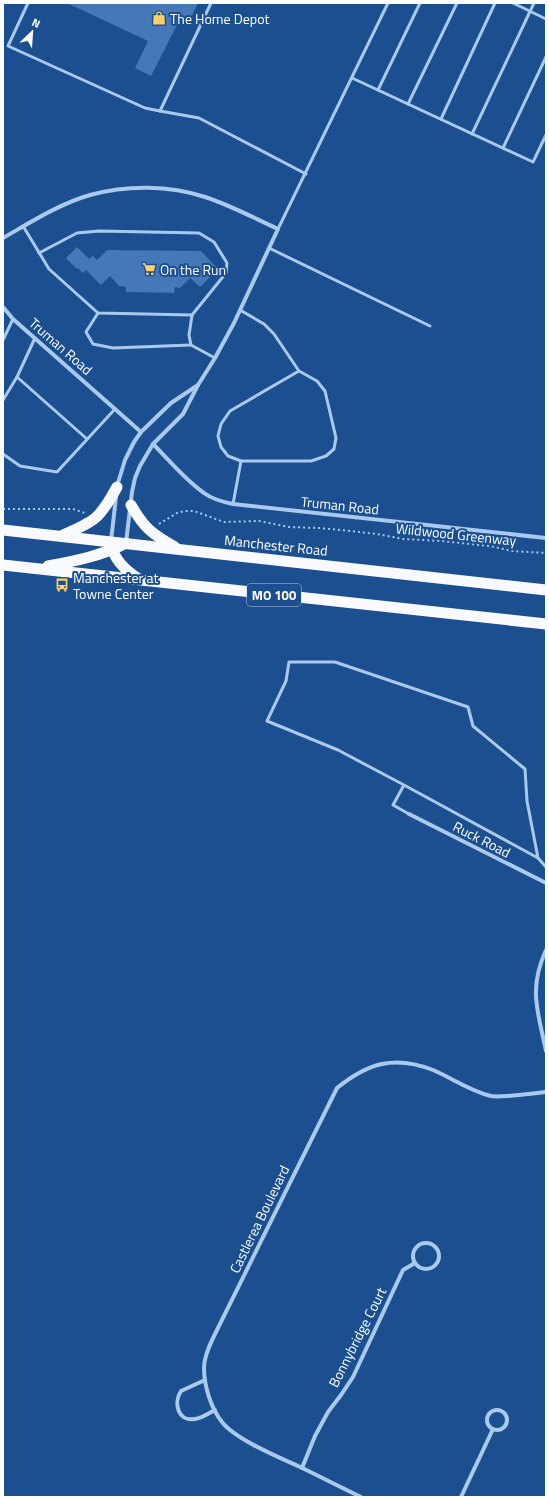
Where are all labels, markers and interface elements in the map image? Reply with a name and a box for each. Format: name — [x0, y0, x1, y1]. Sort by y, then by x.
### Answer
place label: The Home Depot — [170, 8, 269, 29]
shop icon: The Home Depot — [151, 10, 167, 26]
north arrow — [12, 12, 52, 52]
text: N — [29, 14, 43, 32]
place label: On the Run — [160, 259, 226, 280]
supermarket icon: On the Run — [141, 261, 157, 277]
street label: Truman Road — [25, 312, 97, 380]
street label: Truman Road — [300, 490, 380, 520]
street label: Wildwood Greenway — [395, 517, 518, 551]
street label: Manchester Road — [223, 529, 329, 561]
place label: Manchester at Towne Center — [73, 567, 158, 604]
bus stop icon: Manchester at Towne Center — [54, 577, 70, 593]
road number: MO 100 — [247, 584, 301, 606]
street label: Ruck Road — [450, 816, 514, 862]
street label: Castlerea Boulevard — [224, 1162, 294, 1276]
street label: Bonnybridge Court — [323, 1283, 391, 1391]

